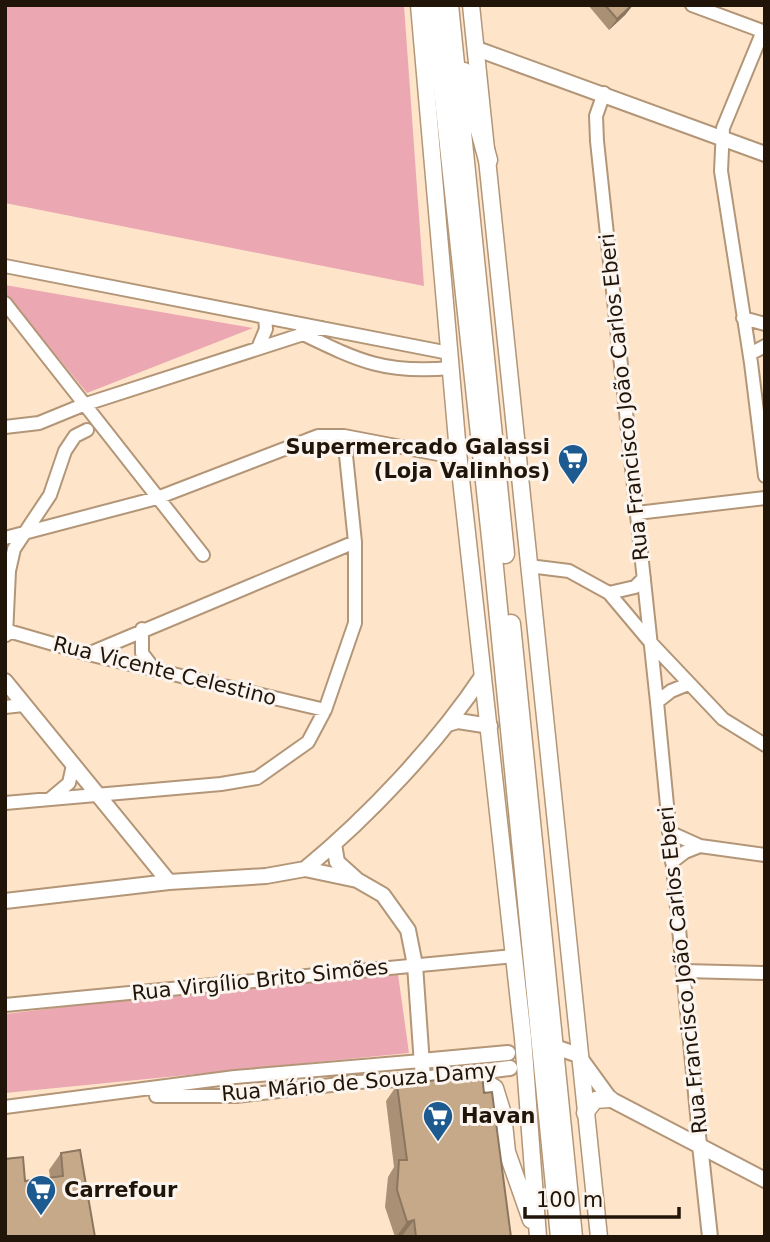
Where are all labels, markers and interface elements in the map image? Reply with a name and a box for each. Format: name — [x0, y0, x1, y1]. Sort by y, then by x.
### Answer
street label: Rua Francisco João Carlos Eberi — [595, 232, 653, 562]
place label: Supermercado Galassi (Loja Valinhos) — [285, 435, 550, 483]
supermarket icon: Supermercado Galassi (Loja Valinhos) — [556, 442, 590, 486]
street label: Rua Vicente Celestino — [51, 632, 279, 710]
street label: Rua Francisco João Carlos Eberi — [654, 805, 712, 1135]
street label: Rua Virgílio Brito Simões — [131, 955, 389, 1005]
street label: Rua Mário de Souza Damy — [220, 1058, 498, 1106]
supermarket icon: Havan — [421, 1099, 455, 1143]
place label: Havan — [461, 1104, 536, 1128]
supermarket icon: Carrefour — [24, 1173, 58, 1217]
scale bar — [525, 1176, 679, 1220]
place label: Carrefour — [64, 1178, 178, 1202]
text: 100 m — [536, 1188, 603, 1212]

